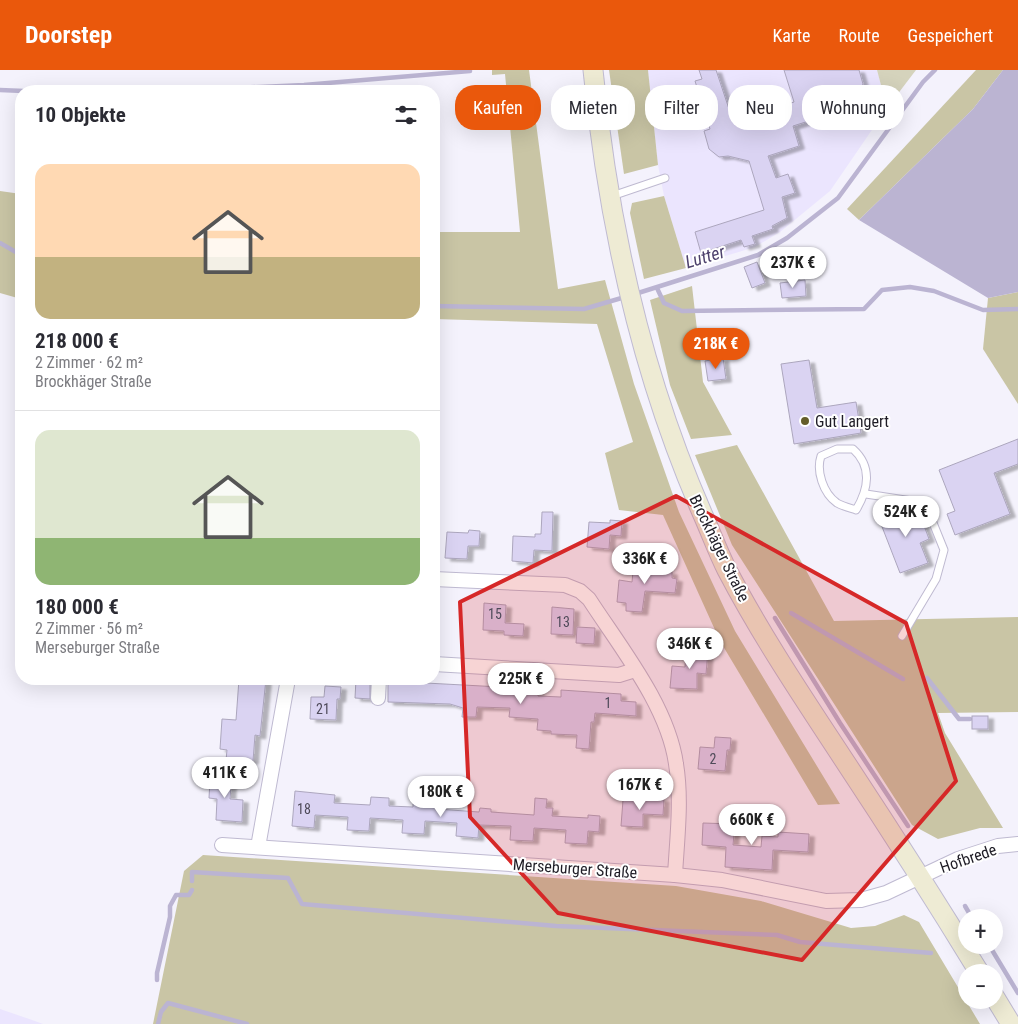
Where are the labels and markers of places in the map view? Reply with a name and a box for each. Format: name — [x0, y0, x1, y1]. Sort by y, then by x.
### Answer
pin: 237K € — [752, 246, 834, 289]
pin: 218K € — [675, 328, 757, 370]
place label: Gut Langert — [815, 412, 889, 431]
marker: Gut Langert — [799, 415, 811, 427]
pin: 524K € — [865, 496, 947, 538]
pin: 336K € — [604, 542, 686, 585]
pin: 346K € — [649, 628, 731, 670]
pin: 225K € — [480, 662, 562, 705]
pin: 411K € — [184, 756, 266, 799]
pin: 167K € — [599, 768, 681, 811]
pin: 180K € — [400, 776, 482, 818]
pin: 660K € — [711, 804, 793, 846]

